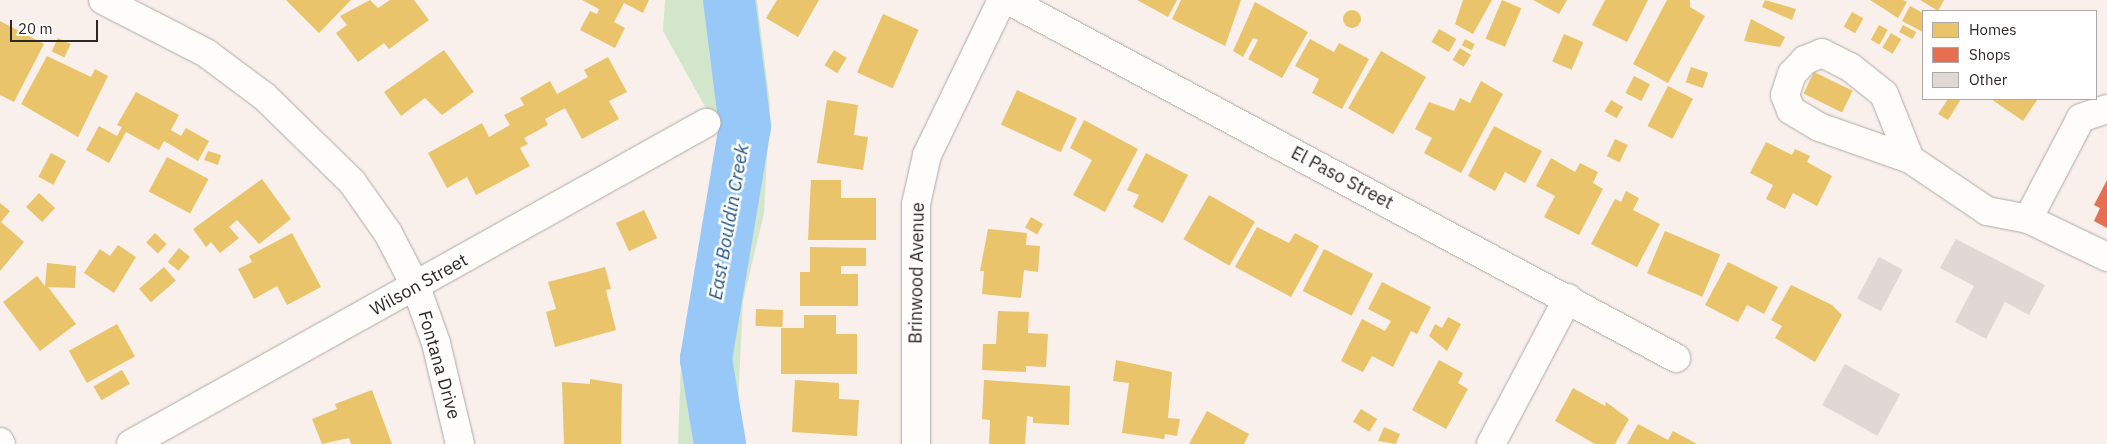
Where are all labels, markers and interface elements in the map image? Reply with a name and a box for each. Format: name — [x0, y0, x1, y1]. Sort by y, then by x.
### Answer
scale bar — [12, 10, 100, 42]
legend — [1922, 10, 2097, 100]
text: 20 m — [18, 19, 53, 38]
text: Homes — [1969, 20, 2017, 39]
text: Shops — [1969, 45, 2011, 64]
text: Other — [1969, 70, 2007, 89]
water label: East Bouldin Creek — [704, 142, 754, 302]
street label: El Paso Street — [1287, 142, 1397, 214]
street label: Brinwood Avenue — [905, 202, 929, 344]
street label: Wilson Street — [366, 249, 472, 321]
street label: Fontana Drive — [413, 308, 465, 422]

